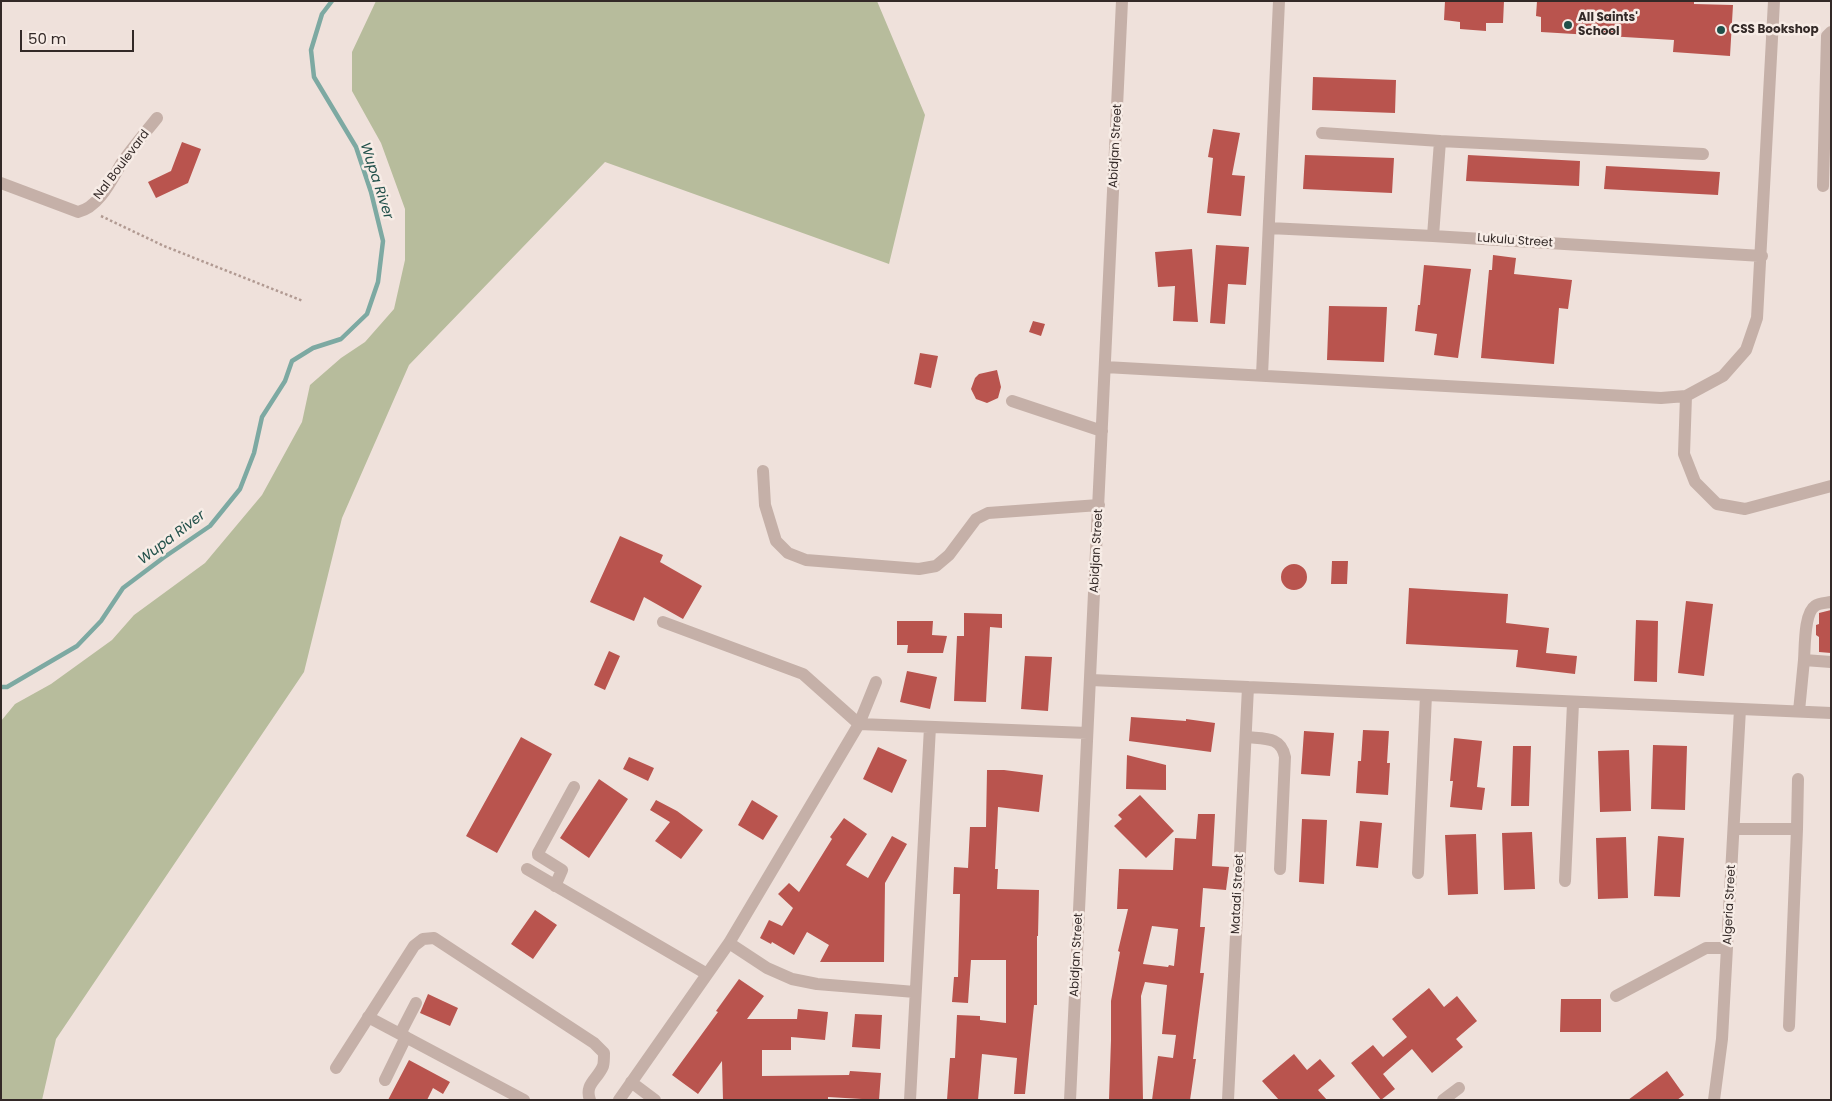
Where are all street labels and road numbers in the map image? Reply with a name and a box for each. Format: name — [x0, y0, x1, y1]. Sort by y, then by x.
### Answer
street label: Abidjan Street — [1107, 103, 1125, 189]
street label: Nal Boulevard — [91, 127, 153, 203]
street label: Lukulu Street — [1477, 231, 1553, 251]
street label: Abidjan Street — [1088, 508, 1106, 594]
street label: Matadi Street — [1229, 854, 1247, 934]
street label: Algeria Street — [1721, 864, 1739, 946]
street label: Abidjan Street — [1068, 912, 1086, 998]

